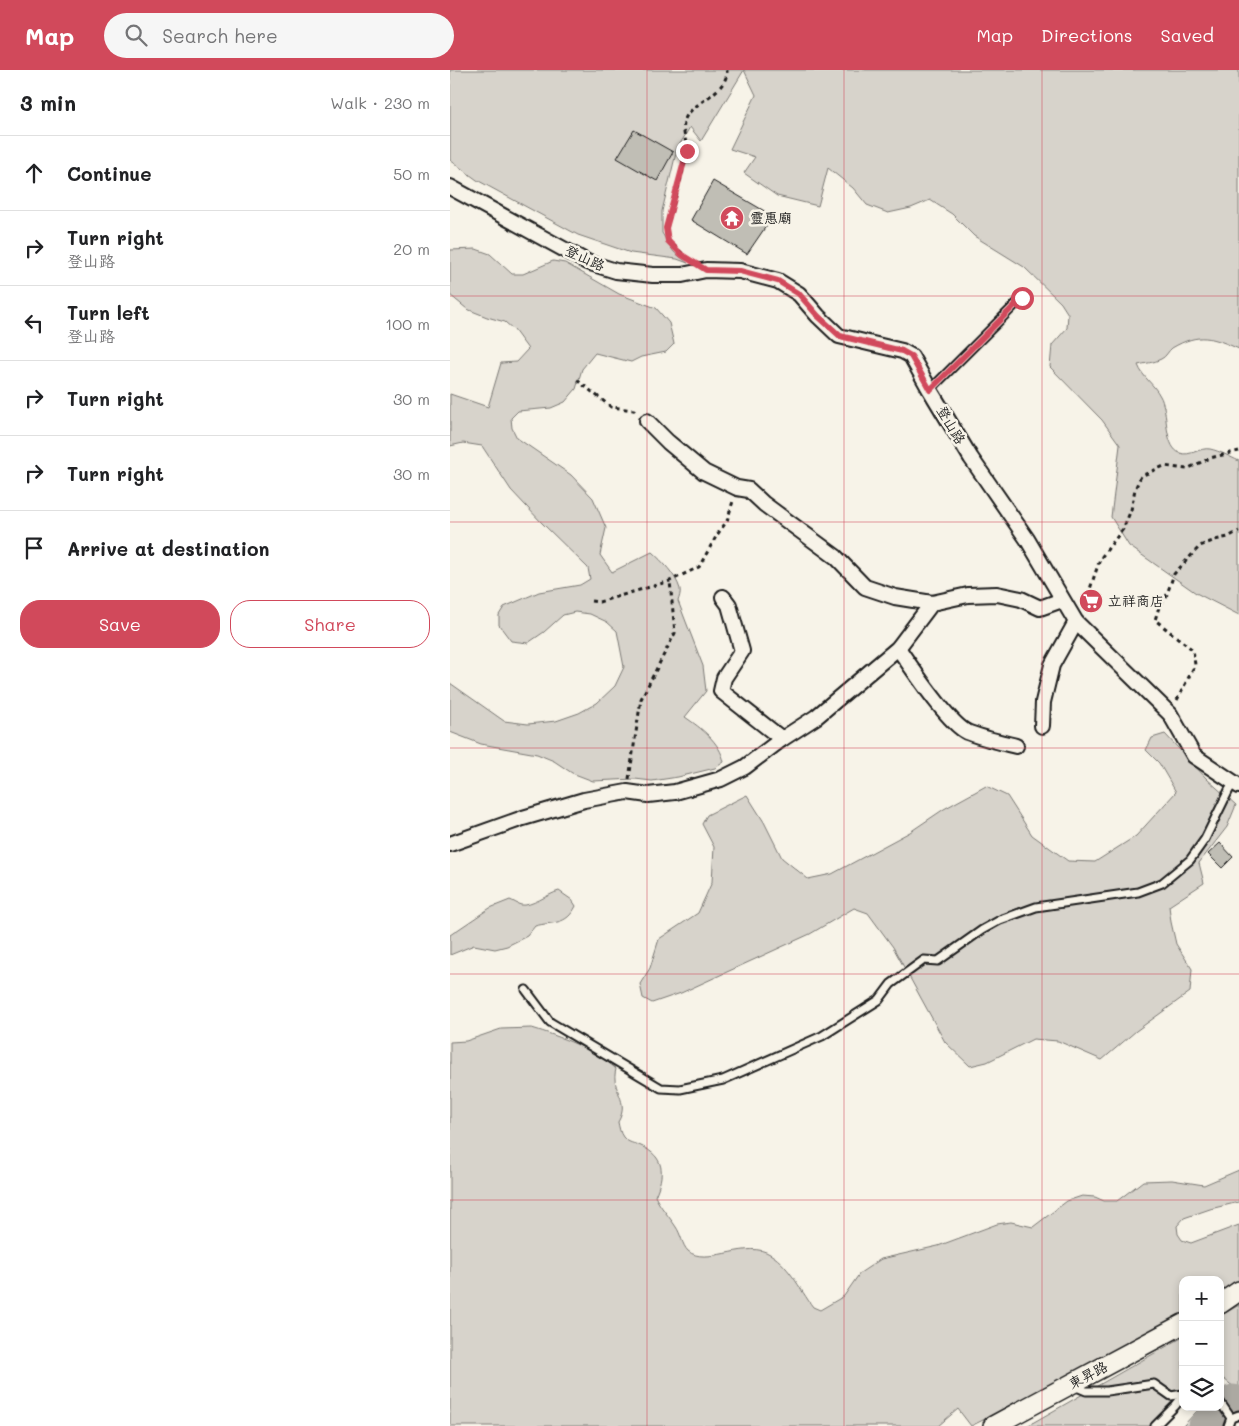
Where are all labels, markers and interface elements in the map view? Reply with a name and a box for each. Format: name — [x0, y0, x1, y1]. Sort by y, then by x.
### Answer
search box — [104, 13, 454, 58]
text: Map — [25, 20, 74, 51]
icon: search — [122, 21, 150, 49]
text: Search here — [162, 23, 278, 48]
text: Map — [976, 23, 1013, 47]
text: Directions — [1041, 23, 1133, 47]
text: Saved — [1161, 23, 1214, 47]
text: 3 min — [20, 89, 76, 116]
text: Walk · 230 m — [330, 92, 430, 113]
route end — [676, 140, 699, 163]
icon: ahead — [20, 159, 48, 187]
text: Continue — [67, 161, 152, 186]
text: 50 m — [393, 163, 430, 184]
temple icon: 靈惠廟 — [719, 205, 745, 231]
place label: 靈惠廟 — [750, 208, 792, 227]
text: Turn right — [67, 225, 164, 250]
icon: right — [20, 234, 48, 262]
text: 20 m — [393, 238, 430, 259]
street label: 登山路 — [562, 240, 608, 275]
text: 登山路 — [67, 250, 115, 271]
route start — [1011, 287, 1034, 310]
text: Turn left — [67, 300, 150, 325]
icon: left — [20, 309, 48, 337]
text: 100 m — [385, 313, 430, 334]
text: 登山路 — [67, 325, 115, 346]
icon: right — [20, 384, 48, 412]
text: Turn right — [67, 386, 164, 411]
text: 30 m — [393, 388, 430, 409]
street label: 登山路 — [932, 402, 970, 448]
icon: right — [20, 459, 48, 487]
text: Turn right — [67, 461, 164, 486]
text: 30 m — [393, 463, 430, 484]
icon: arrive — [20, 534, 48, 562]
text: Arrive at destination — [67, 536, 270, 561]
supermarket icon: 立祥商店 — [1078, 588, 1104, 614]
place label: 立祥商店 — [1108, 591, 1164, 610]
button: Save — [20, 600, 220, 648]
button: Share — [230, 600, 430, 648]
map controls — [1179, 1276, 1224, 1411]
button: + — [1179, 1276, 1224, 1321]
button: − — [1179, 1321, 1224, 1366]
street label: 東昇路 — [1065, 1356, 1111, 1393]
button: layers — [1179, 1366, 1224, 1411]

